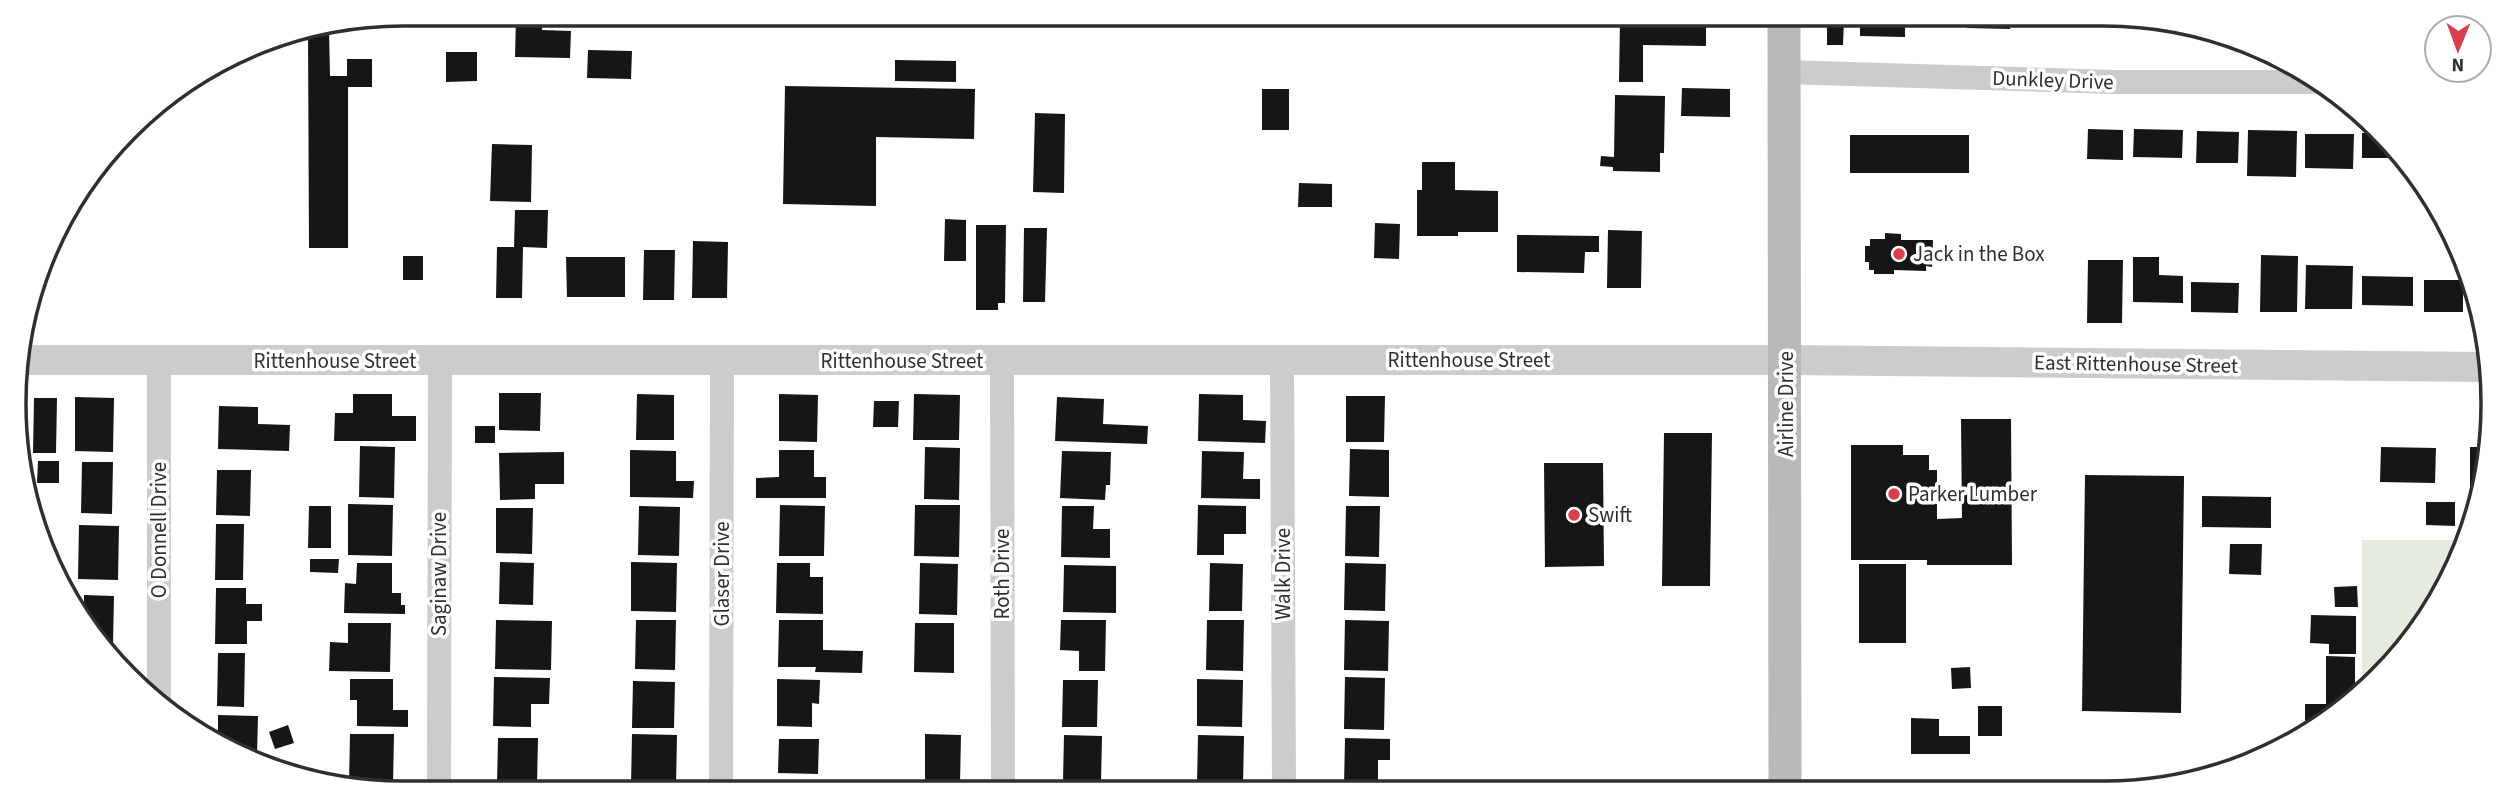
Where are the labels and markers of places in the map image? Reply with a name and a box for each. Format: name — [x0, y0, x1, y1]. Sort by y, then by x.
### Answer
place label: Jack in the Box — [1913, 239, 2045, 269]
marker: Jack in the Box — [1891, 246, 1907, 262]
place label: Parker Lumber — [1908, 479, 2038, 509]
marker: Parker Lumber — [1886, 486, 1902, 502]
place label: Swift — [1588, 500, 1632, 530]
marker: Swift — [1566, 507, 1582, 523]

